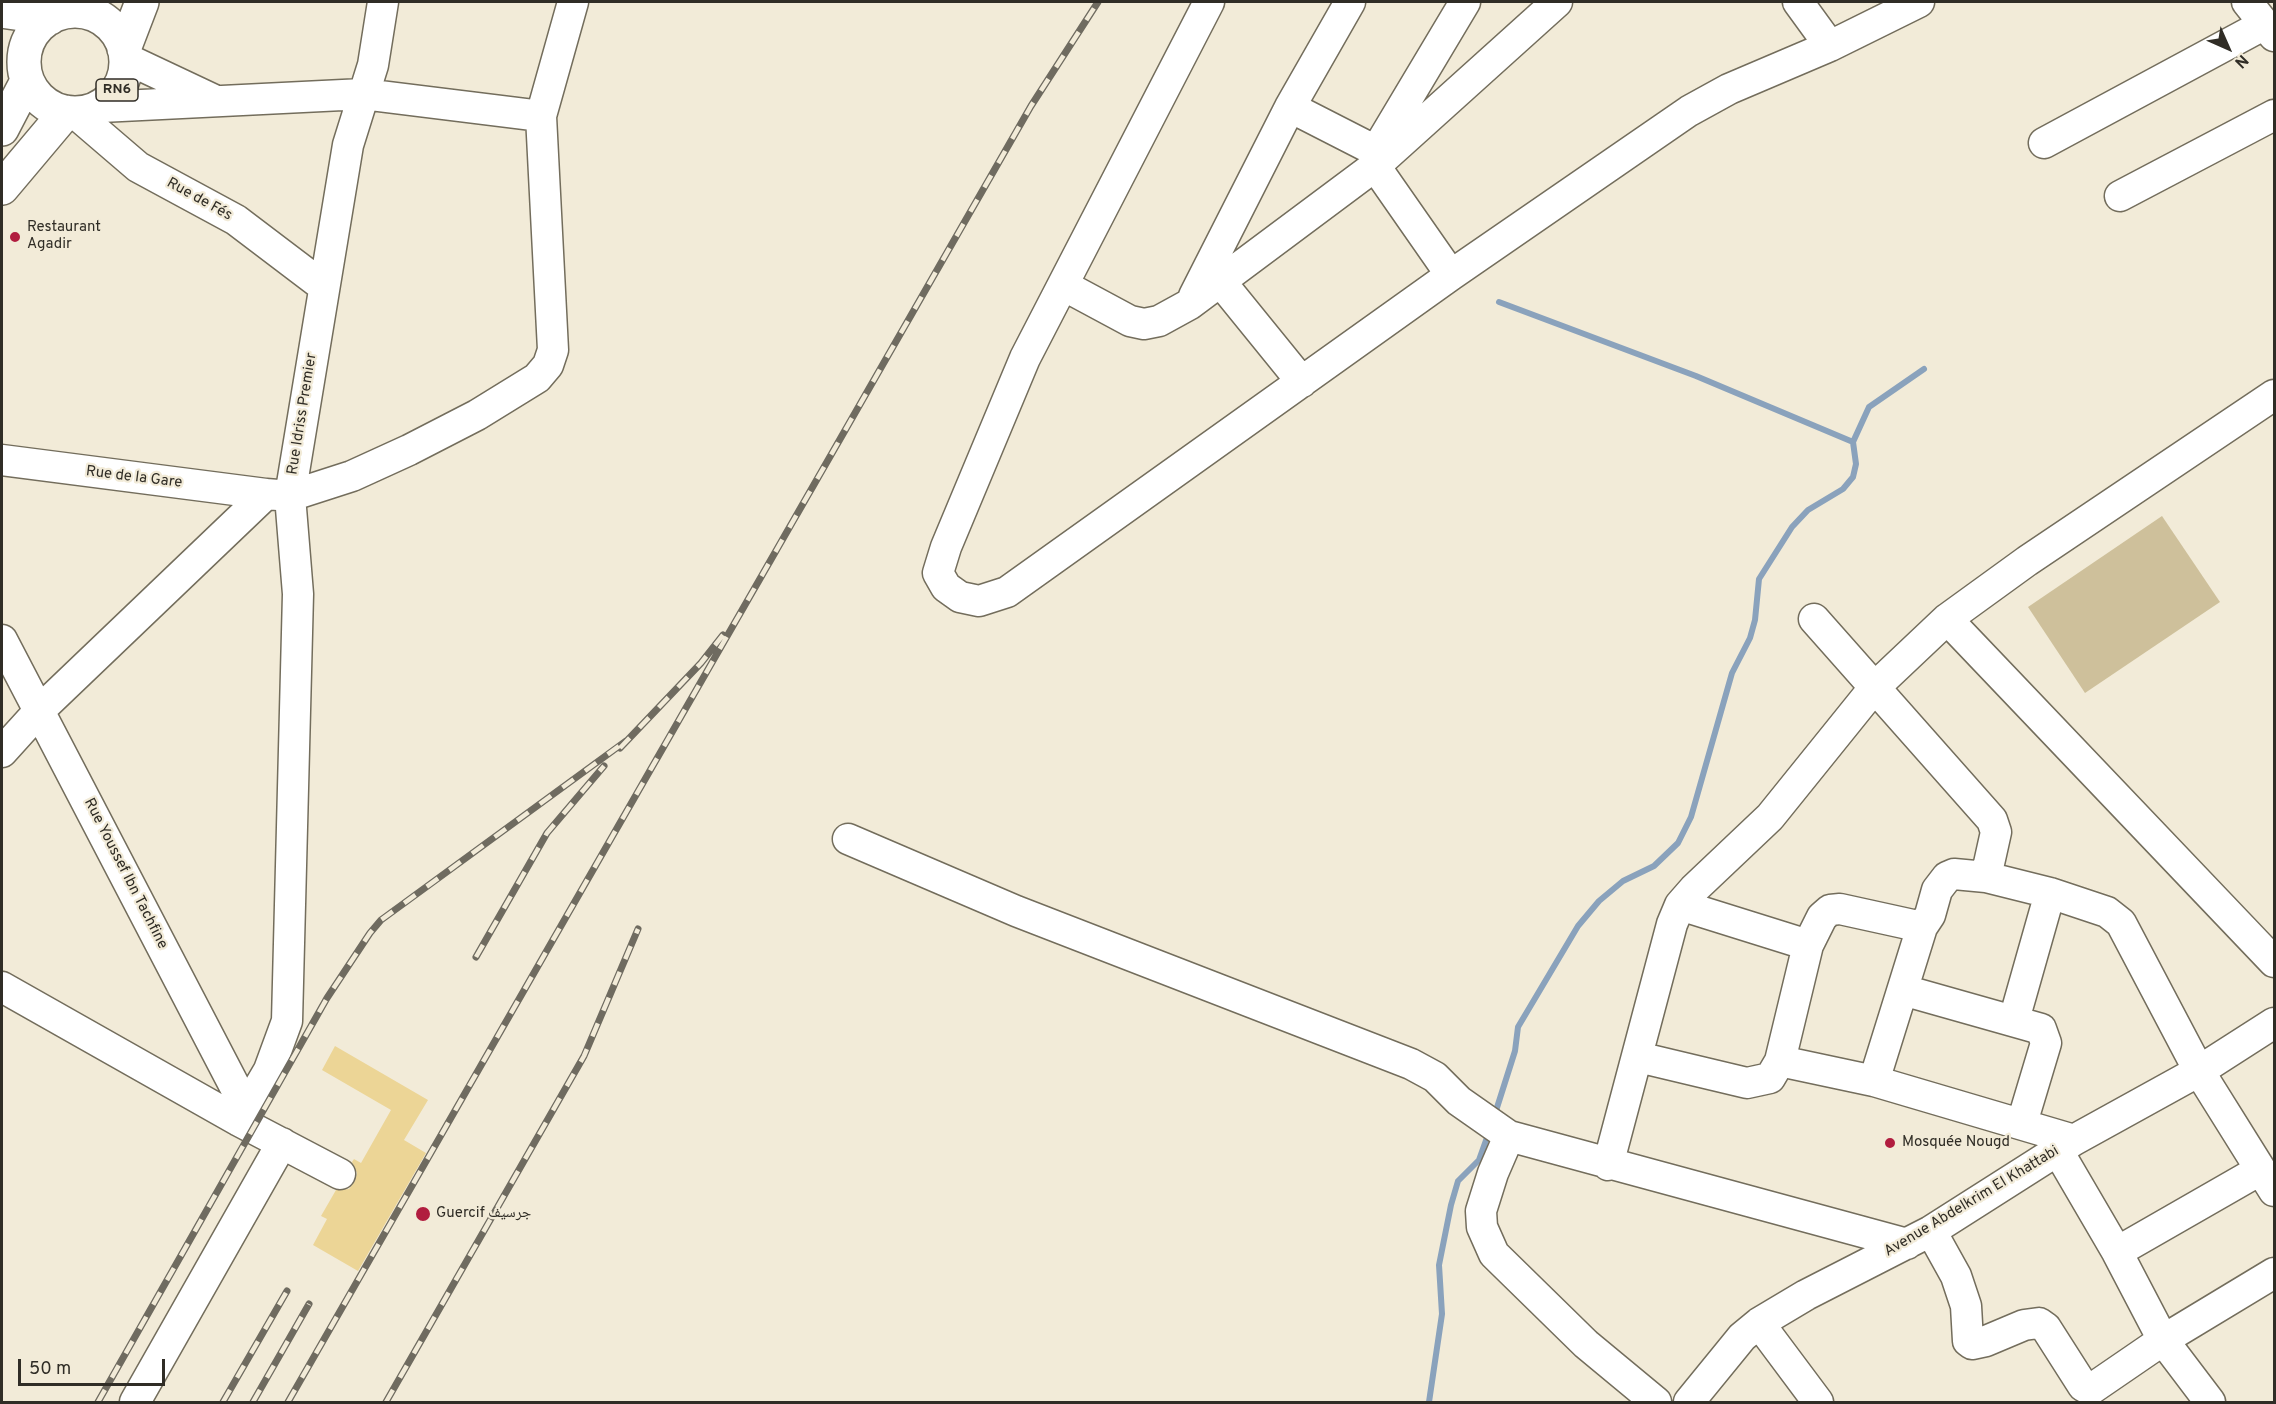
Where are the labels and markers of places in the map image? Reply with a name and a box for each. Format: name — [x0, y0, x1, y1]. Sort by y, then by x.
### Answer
place label: Restaurant Agadir — [27, 219, 101, 254]
marker: Restaurant Agadir — [8, 230, 22, 244]
place label: Mosquée Nougd — [1902, 1134, 2010, 1152]
marker: Mosquée Nougd — [1883, 1136, 1897, 1150]
marker: Guercif جرسيف — [414, 1205, 432, 1223]
place label: Guercif جرسيف — [436, 1205, 531, 1223]

